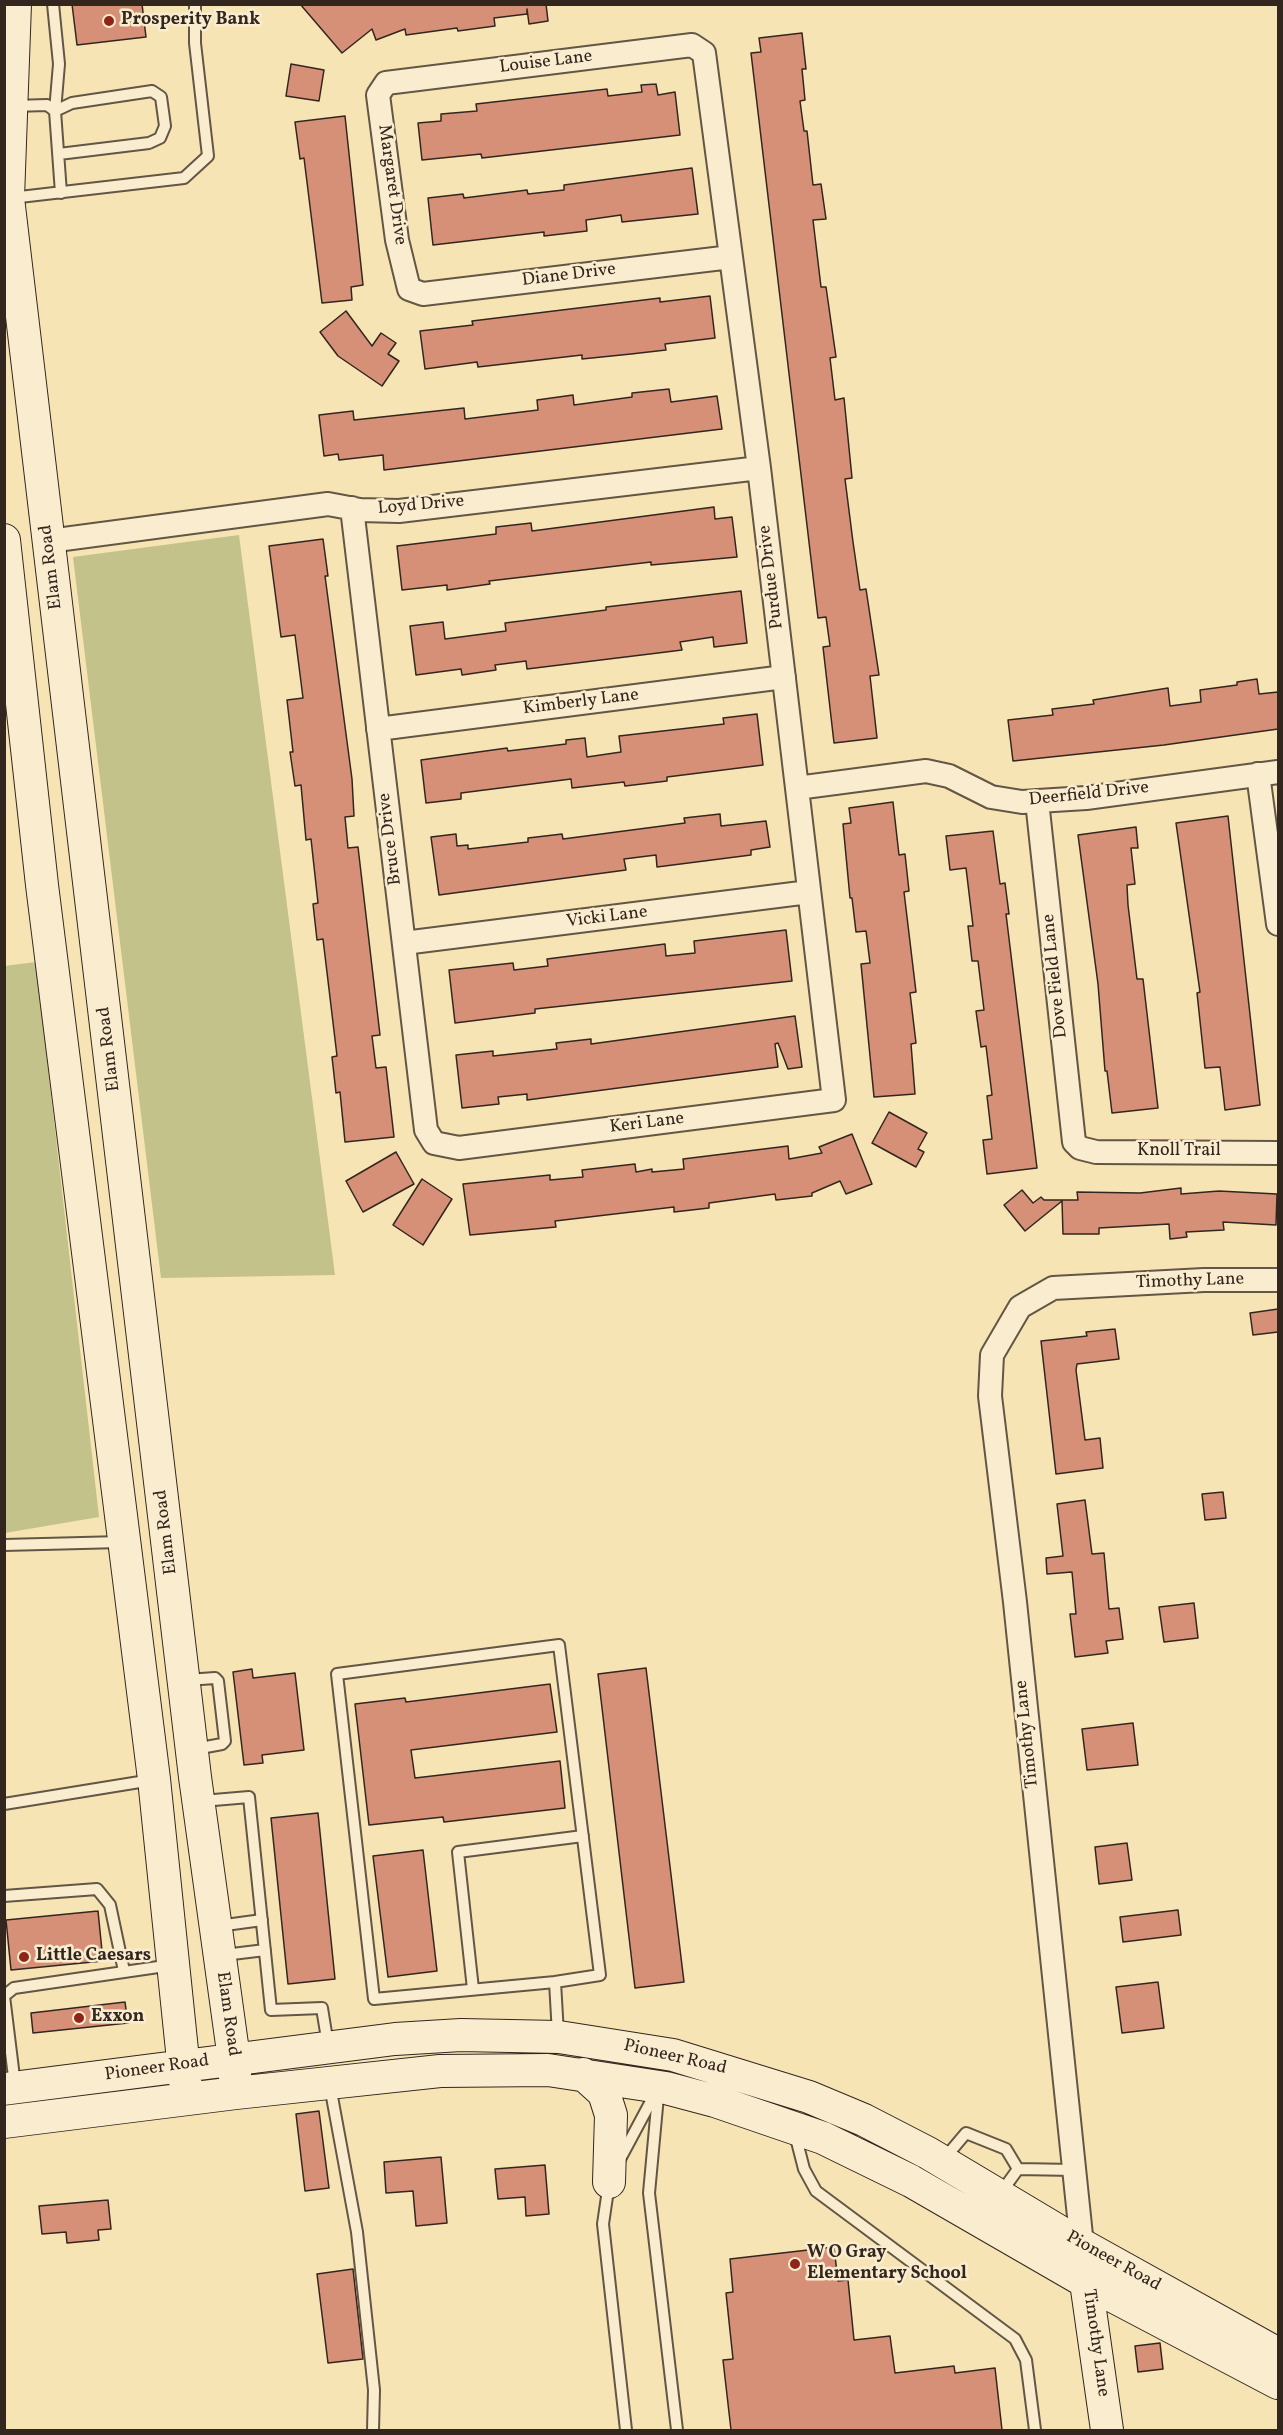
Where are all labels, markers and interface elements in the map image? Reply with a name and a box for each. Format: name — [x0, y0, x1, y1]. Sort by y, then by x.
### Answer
place label: Prosperity Bank — [121, 10, 260, 32]
marker: Prosperity Bank — [102, 14, 116, 28]
street label: Louise Lane — [498, 47, 594, 79]
street label: Margaret Drive — [372, 123, 410, 247]
street label: Diane Drive — [521, 260, 617, 292]
street label: Loyd Drive — [377, 491, 465, 521]
street label: Elam Road — [36, 523, 68, 611]
street label: Purdue Drive — [755, 524, 789, 630]
street label: Kimberly Lane — [522, 685, 640, 721]
street label: Deerfield Drive — [1028, 778, 1150, 812]
street label: Bruce Drive — [375, 792, 407, 886]
street label: Vicki Lane — [565, 902, 649, 934]
street label: Dove Field Lane — [1039, 913, 1073, 1039]
street label: Elam Road — [94, 1005, 126, 1093]
street label: Keri Lane — [609, 1109, 685, 1139]
street label: Knoll Trail — [1137, 1141, 1221, 1163]
street label: Timothy Lane — [1135, 1269, 1245, 1295]
street label: Elam Road — [151, 1488, 183, 1576]
street label: Timothy Lane — [1012, 1679, 1044, 1789]
place label: Little Caesars — [36, 1946, 151, 1968]
marker: Little Caesars — [17, 1950, 31, 1964]
street label: Elam Road — [210, 1970, 244, 2058]
place label: Exxon — [91, 2007, 144, 2029]
marker: Exxon — [72, 2011, 86, 2025]
street label: Pioneer Road — [621, 2036, 729, 2080]
street label: Pioneer Road — [103, 2051, 211, 2087]
street label: Pioneer Road — [1062, 2227, 1164, 2297]
place label: W O Gray Elementary School — [807, 2243, 967, 2286]
marker: W O Gray Elementary School — [788, 2257, 802, 2271]
street label: Timothy Lane — [1077, 2288, 1113, 2398]

